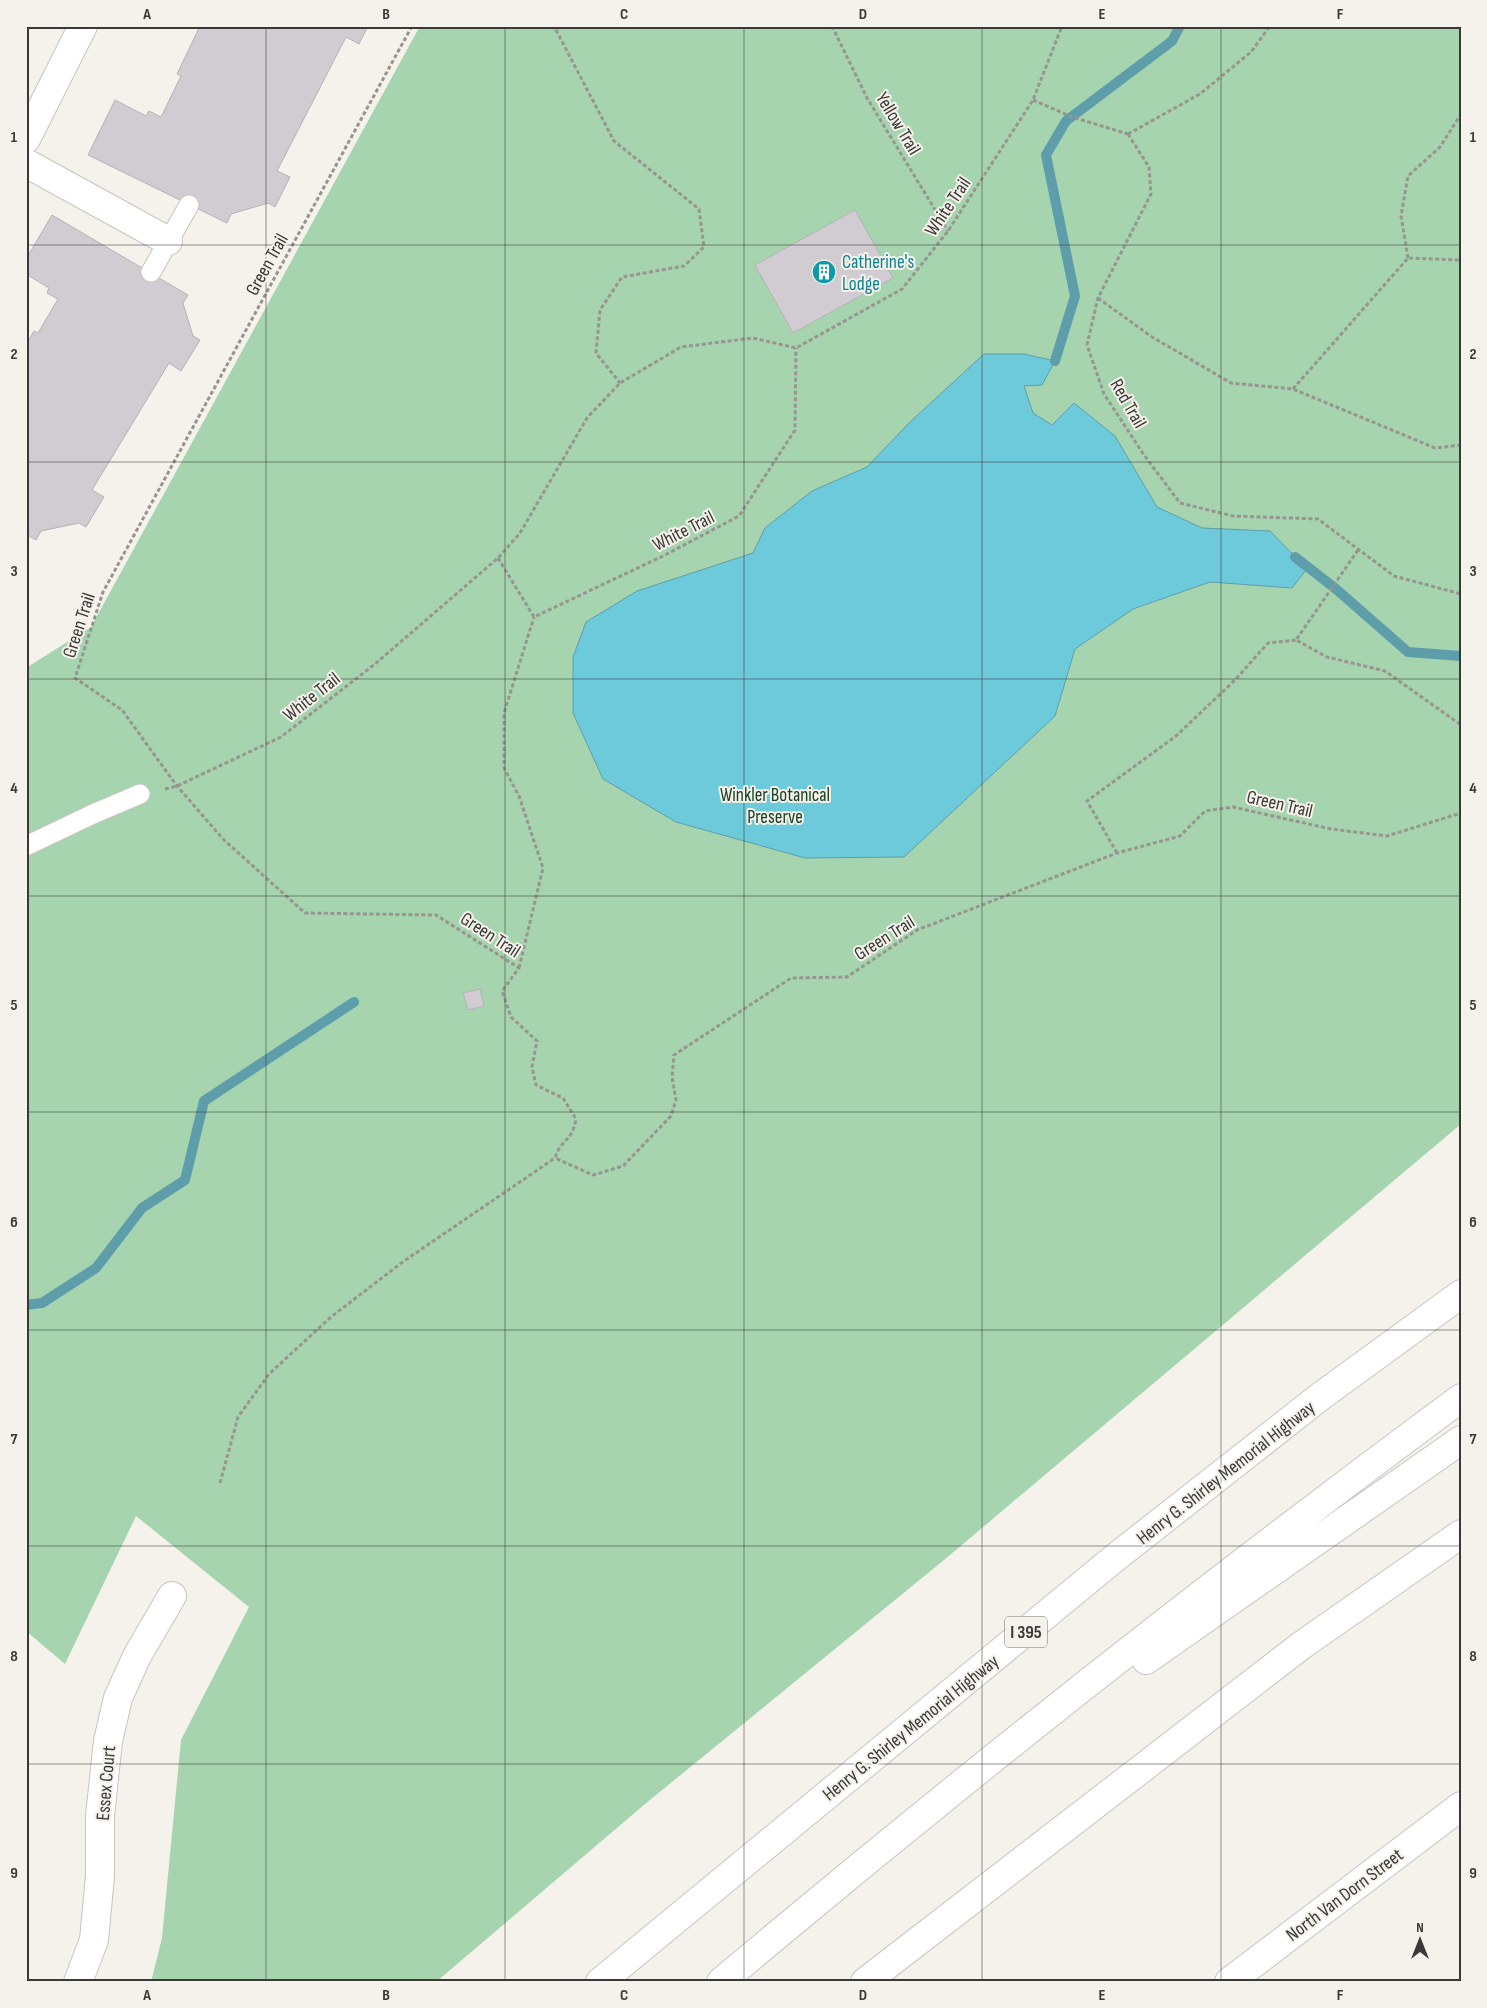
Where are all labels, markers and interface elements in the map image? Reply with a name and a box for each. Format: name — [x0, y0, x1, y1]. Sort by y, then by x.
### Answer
text: A — [142, 5, 151, 24]
text: B — [382, 5, 390, 24]
text: C — [620, 5, 628, 24]
text: D — [859, 5, 867, 24]
text: E — [1099, 5, 1106, 24]
text: F — [1337, 5, 1344, 24]
street label: Yellow Trail — [870, 88, 925, 159]
text: 1 — [11, 128, 18, 147]
text: 1 — [1470, 128, 1477, 147]
street label: White Trail — [920, 173, 976, 241]
street label: Green Trail — [241, 230, 294, 300]
place label: Catherine's Lodge — [842, 251, 915, 296]
building icon: Catherine's Lodge — [811, 259, 837, 285]
text: 2 — [10, 345, 18, 364]
text: 2 — [1469, 345, 1477, 364]
street label: Red Trail — [1104, 375, 1151, 432]
street label: White Trail — [649, 506, 718, 557]
text: 3 — [10, 562, 18, 581]
text: 3 — [1469, 562, 1477, 581]
street label: Green Trail — [58, 590, 101, 661]
street label: White Trail — [279, 668, 345, 727]
text: 4 — [10, 779, 18, 798]
text: 4 — [1469, 779, 1477, 798]
park label: Winkler Botanical Preserve — [720, 784, 830, 829]
street label: Green Trail — [1244, 786, 1315, 823]
street label: Green Trail — [456, 907, 525, 963]
street label: Green Trail — [850, 911, 919, 966]
text: 5 — [10, 996, 18, 1015]
text: 5 — [1469, 996, 1477, 1015]
text: 6 — [10, 1213, 18, 1232]
text: 6 — [1469, 1213, 1477, 1232]
street label: Henry G. Shirley Memorial Highway — [1132, 1396, 1320, 1550]
text: 7 — [11, 1430, 18, 1449]
text: 7 — [1470, 1430, 1477, 1449]
road number: I 395 — [1005, 1616, 1047, 1648]
text: 8 — [10, 1647, 18, 1666]
text: 8 — [1469, 1647, 1477, 1666]
street label: Henry G. Shirley Memorial Highway — [818, 1650, 1004, 1806]
street label: Essex Court — [92, 1744, 121, 1822]
street label: North Van Dorn Street — [1282, 1844, 1408, 1947]
text: 9 — [10, 1864, 18, 1883]
text: 9 — [1469, 1864, 1477, 1883]
north arrow — [1394, 1916, 1444, 1966]
text: N — [1416, 1919, 1424, 1936]
text: A — [142, 1986, 151, 2005]
text: B — [382, 1986, 390, 2005]
text: C — [620, 1986, 628, 2005]
text: D — [859, 1986, 867, 2005]
text: E — [1099, 1986, 1106, 2005]
text: F — [1337, 1986, 1344, 2005]

